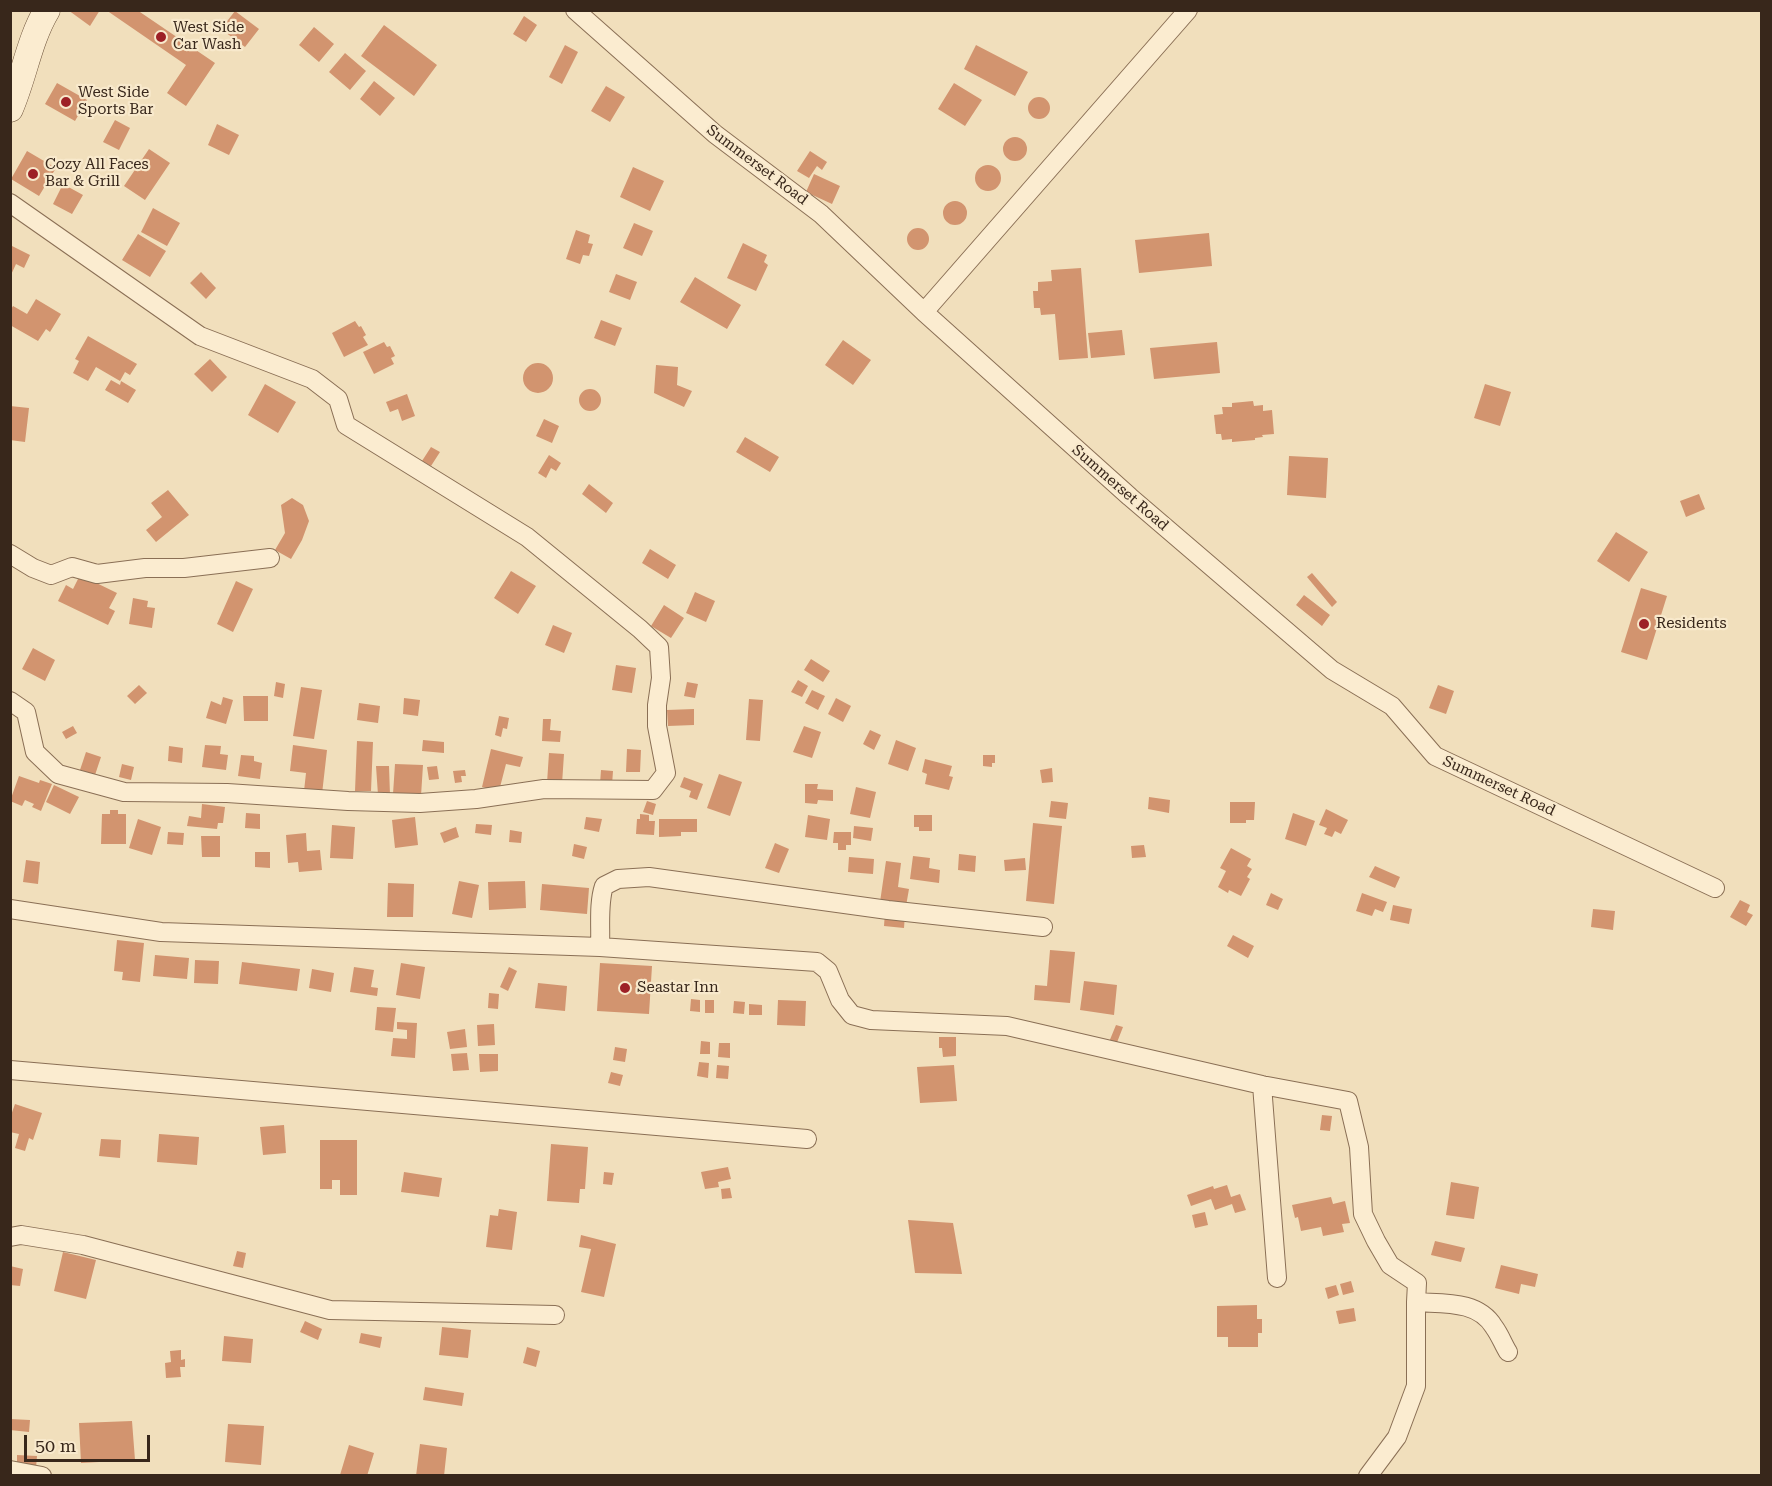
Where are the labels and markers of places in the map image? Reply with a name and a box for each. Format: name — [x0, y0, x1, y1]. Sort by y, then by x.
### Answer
place label: West Side Car Wash — [173, 19, 244, 54]
marker: West Side Car Wash — [154, 30, 168, 44]
place label: West Side Sports Bar — [78, 84, 154, 119]
marker: West Side Sports Bar — [59, 95, 73, 109]
place label: Cozy All Faces Bar & Grill — [45, 156, 149, 191]
marker: Cozy All Faces Bar & Grill — [26, 167, 40, 181]
place label: Residents — [1656, 615, 1727, 633]
marker: Residents — [1637, 617, 1651, 631]
place label: Seastar Inn — [637, 979, 719, 997]
marker: Seastar Inn — [618, 981, 632, 995]

